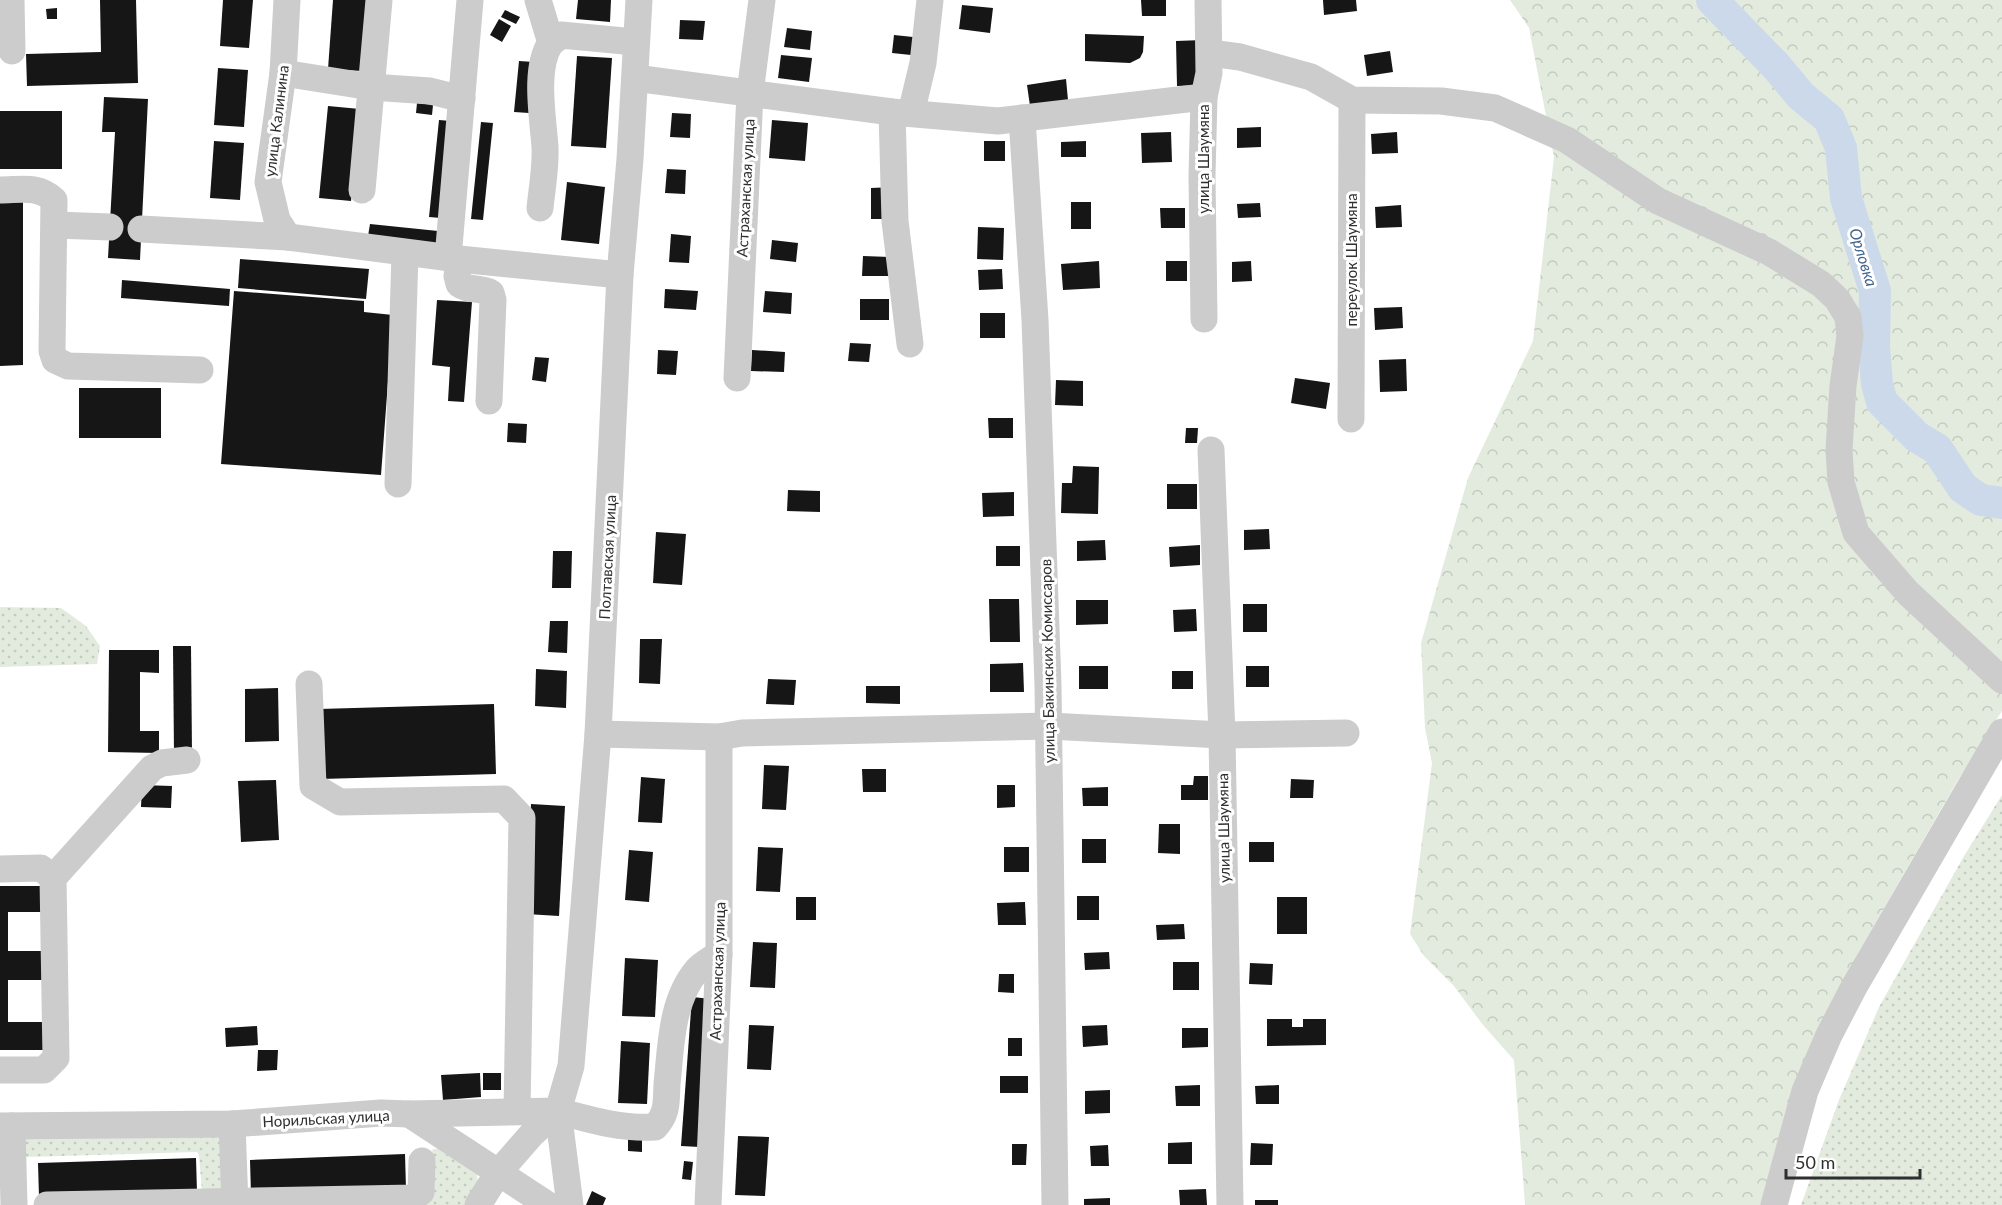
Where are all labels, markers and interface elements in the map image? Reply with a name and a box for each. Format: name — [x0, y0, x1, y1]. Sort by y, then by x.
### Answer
street label: улица Калинина — [260, 64, 292, 178]
street label: улица Шаумяна — [1194, 104, 1212, 214]
street label: Астраханская улица — [732, 118, 758, 258]
street label: переулок Шаумяна — [1342, 193, 1360, 327]
water label: Орловка — [1846, 226, 1882, 288]
street label: Полтавская улица — [595, 494, 619, 620]
street label: улица Бакинских Комиссаров — [1036, 559, 1058, 763]
street label: улица Шаумяна — [1213, 773, 1233, 883]
street label: Астраханская улица — [706, 901, 728, 1041]
street label: Норильская улица — [262, 1106, 390, 1130]
scale bar — [1786, 1142, 1920, 1180]
text: 50 m — [1795, 1151, 1835, 1173]

